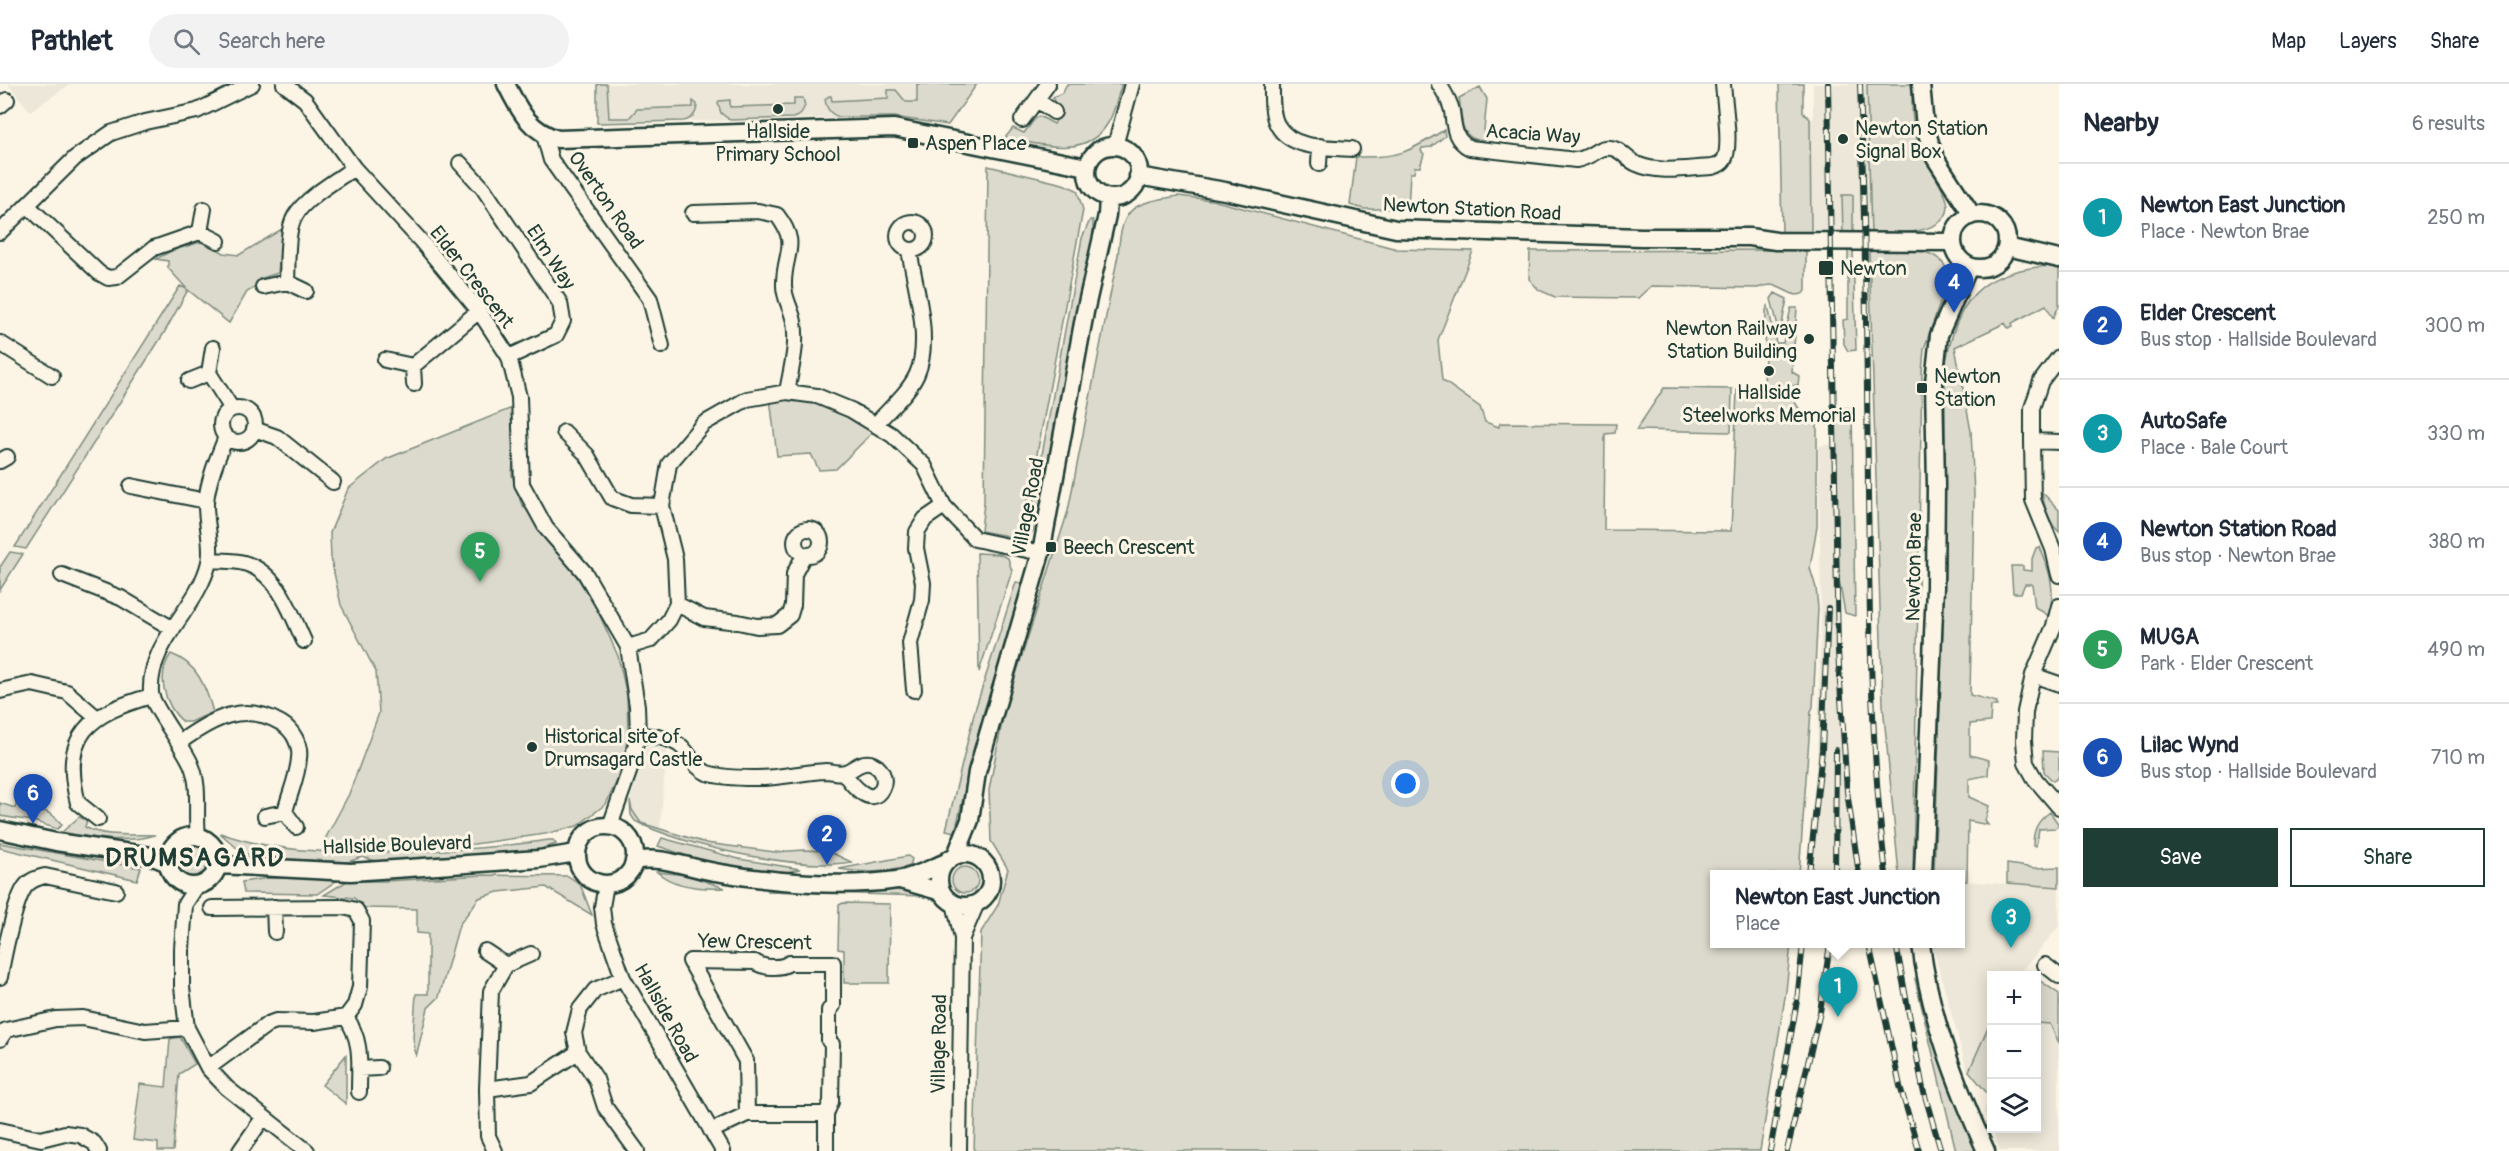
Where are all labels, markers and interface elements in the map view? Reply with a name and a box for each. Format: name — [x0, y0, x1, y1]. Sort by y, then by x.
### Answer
search box — [149, 14, 569, 68]
text: Pathlet — [30, 24, 113, 59]
icon: search — [170, 25, 203, 58]
text: Search here — [218, 27, 325, 55]
text: Map — [2271, 28, 2306, 55]
text: Layers — [2339, 28, 2397, 55]
text: Share — [2430, 28, 2479, 55]
marker: Hallside Primary School — [771, 102, 785, 116]
text: Nearby — [2083, 107, 2159, 139]
text: 6 results — [2412, 111, 2485, 136]
place label: Newton Station Signal Box — [1855, 116, 1988, 164]
street label: Acacia Way — [1485, 118, 1582, 150]
place label: Hallside Primary School — [715, 119, 841, 167]
place label: Aspen Place — [925, 131, 1027, 156]
marker: Newton Station Signal Box — [1836, 132, 1850, 146]
marker: Aspen Place — [906, 136, 920, 150]
street label: Overton Road — [563, 146, 649, 254]
text: Newton East Junction — [2140, 191, 2345, 219]
street label: Newton Station Road — [1382, 192, 1562, 226]
text: 1 — [2099, 205, 2106, 230]
text: 250 m — [2427, 205, 2485, 230]
text: Place · Newton Brae — [2140, 219, 2309, 244]
street label: Elm Way — [521, 220, 581, 294]
street label: Elder Crescent — [424, 221, 520, 334]
place label: Newton — [1840, 256, 1907, 281]
marker: Newton — [1817, 259, 1835, 277]
pin: 4 — [1934, 264, 1974, 313]
text: Elder Crescent — [2140, 299, 2276, 327]
text: 2 — [2097, 313, 2108, 338]
text: 300 m — [2424, 313, 2485, 338]
place label: Newton Railway Station Building — [1665, 316, 1797, 364]
text: Bus stop · Hallside Boulevard — [2140, 327, 2377, 352]
marker: Newton Railway Station Building — [1802, 332, 1816, 346]
marker: Hallside Steelworks Memorial — [1762, 364, 1776, 378]
place label: Newton Station — [1934, 364, 2001, 412]
place label: Hallside Steelworks Memorial — [1682, 380, 1856, 428]
marker: Newton Station — [1915, 381, 1929, 395]
text: AutoSafe — [2140, 407, 2227, 435]
text: 3 — [2097, 421, 2108, 446]
text: 330 m — [2427, 421, 2485, 446]
text: Place · Bale Court — [2140, 435, 2288, 460]
street label: Village Road — [1006, 456, 1050, 558]
street label: Newton Brae — [1901, 512, 1927, 622]
text: Newton Station Road — [2140, 515, 2337, 543]
text: 4 — [2097, 529, 2108, 554]
text: 380 m — [2428, 529, 2485, 554]
pin: 5 — [460, 532, 500, 582]
place label: Beech Crescent — [1063, 535, 1196, 560]
marker: Beech Crescent — [1044, 540, 1058, 554]
text: Bus stop · Newton Brae — [2140, 543, 2336, 568]
text: MUGA — [2140, 623, 2199, 651]
text: 5 — [2097, 637, 2108, 662]
text: 490 m — [2427, 637, 2485, 662]
text: Park · Elder Crescent — [2140, 651, 2313, 676]
place label: Historical site of Drumsagard Castle — [544, 724, 702, 772]
text: Lilac Wynd — [2140, 731, 2239, 759]
marker: Historical site of Drumsagard Castle — [525, 740, 539, 754]
text: 6 — [2097, 745, 2108, 770]
text: 710 m — [2431, 745, 2485, 770]
text: Bus stop · Hallside Boulevard — [2140, 759, 2377, 784]
your location — [1391, 769, 1420, 798]
pin: 6 — [14, 774, 52, 824]
pin: 2 — [808, 816, 846, 865]
button: Save — [2083, 828, 2278, 887]
button: Share — [2290, 828, 2485, 887]
street label: Hallside Boulevard — [322, 830, 472, 860]
district label: DRUMSAGARD — [105, 842, 285, 874]
popup — [1710, 870, 1965, 948]
text: Newton East Junction — [1735, 883, 1940, 911]
pin: 3 — [1992, 898, 2030, 948]
text: Place — [1735, 911, 1780, 936]
street label: Yew Crescent — [697, 928, 813, 956]
street label: Hallside Road — [628, 959, 704, 1067]
pin: 1 — [1818, 968, 1858, 1017]
map controls — [1987, 971, 2041, 1133]
button: + — [1987, 971, 2041, 1025]
street label: Village Road — [926, 994, 952, 1094]
button: − — [1987, 1025, 2041, 1079]
button: layers — [1987, 1079, 2041, 1133]

